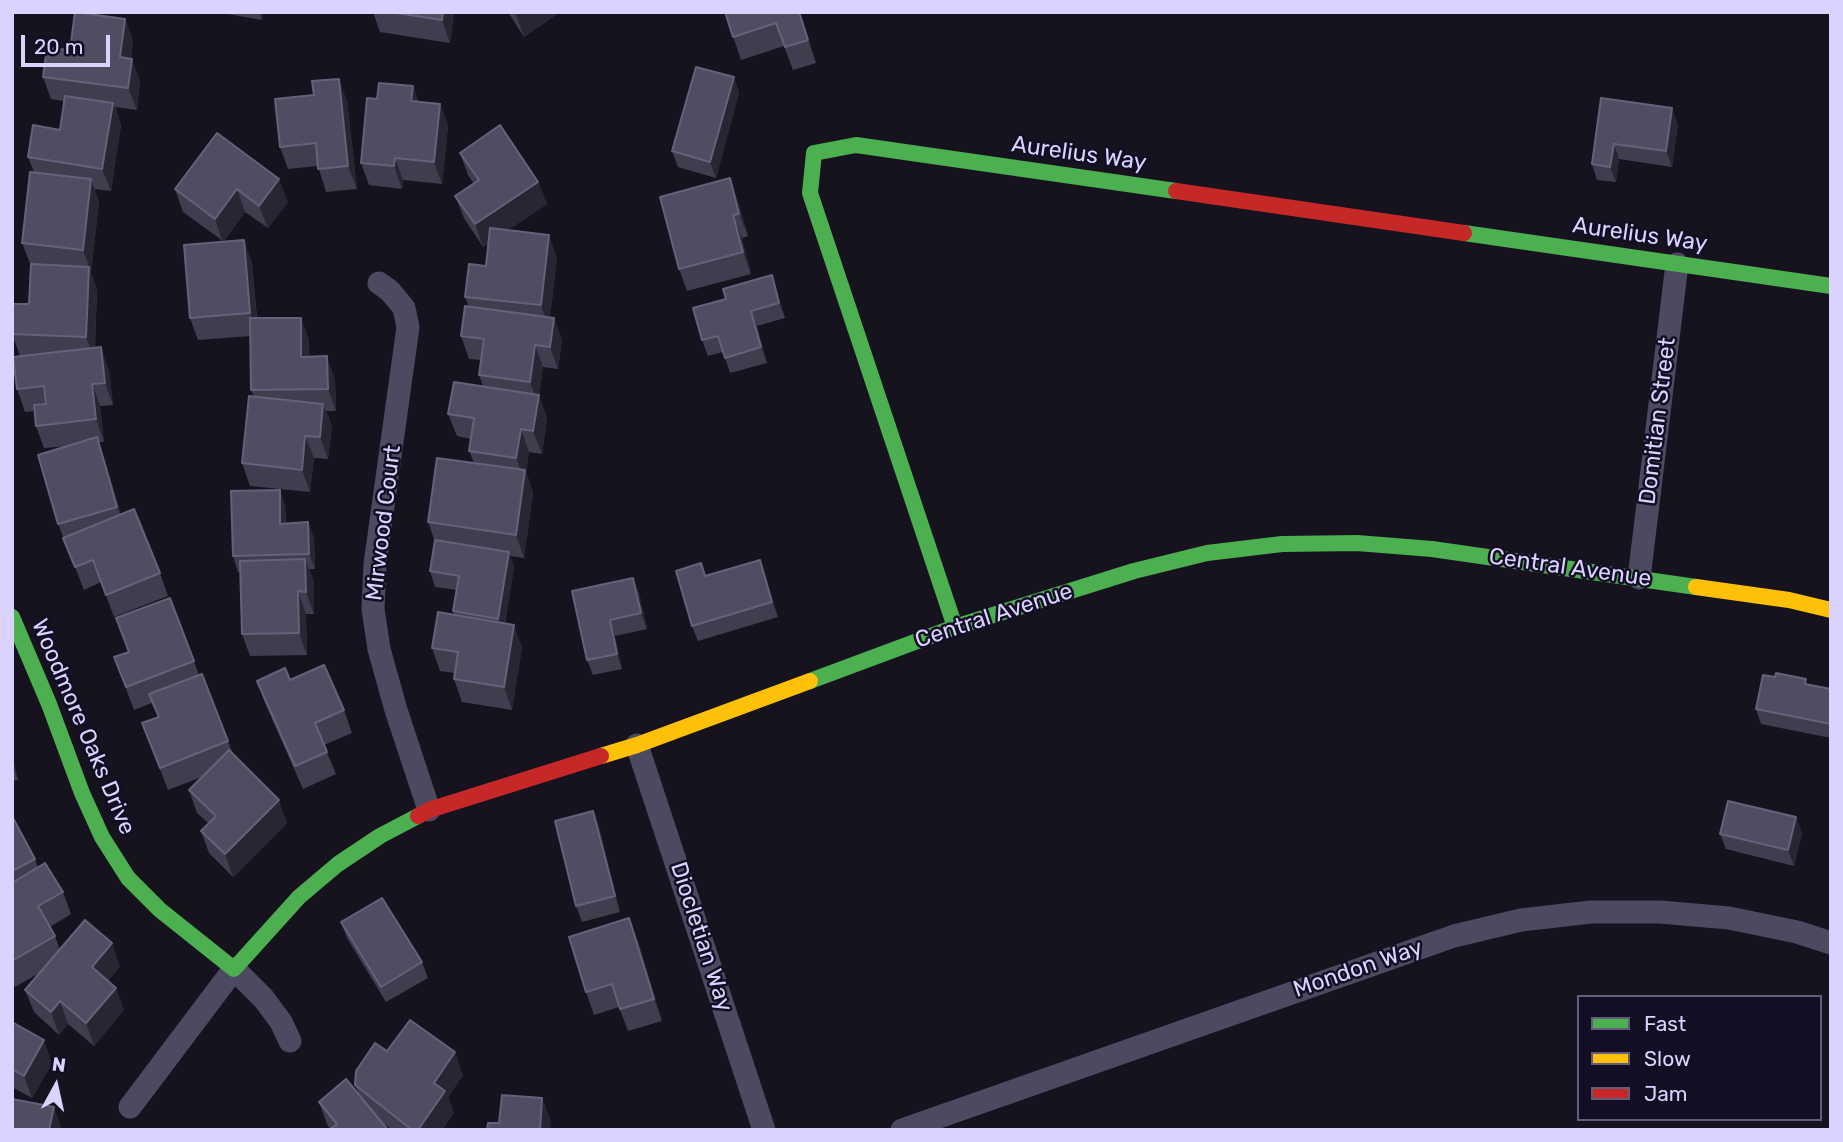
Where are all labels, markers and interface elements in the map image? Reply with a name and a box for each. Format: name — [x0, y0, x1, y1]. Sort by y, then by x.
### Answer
scale bar — [24, 21, 114, 65]
text: 20 m — [34, 34, 83, 59]
street label: Aurelius Way — [1010, 131, 1148, 177]
street label: Aurelius Way — [1571, 212, 1709, 258]
street label: Domitian Street — [1634, 336, 1682, 506]
street label: Mirwood Court — [361, 444, 407, 602]
street label: Central Avenue — [1487, 543, 1653, 593]
street label: Central Avenue — [912, 578, 1076, 654]
street label: Woodmore Oaks Drive — [25, 615, 141, 839]
street label: Diocletian Way — [664, 859, 738, 1015]
street label: Mondon Way — [1290, 934, 1426, 1004]
legend — [1577, 995, 1822, 1121]
text: Fast — [1644, 1011, 1686, 1036]
text: Slow — [1644, 1046, 1691, 1071]
north arrow — [21, 1051, 91, 1121]
text: N — [51, 1052, 67, 1077]
text: Jam — [1644, 1081, 1688, 1106]

